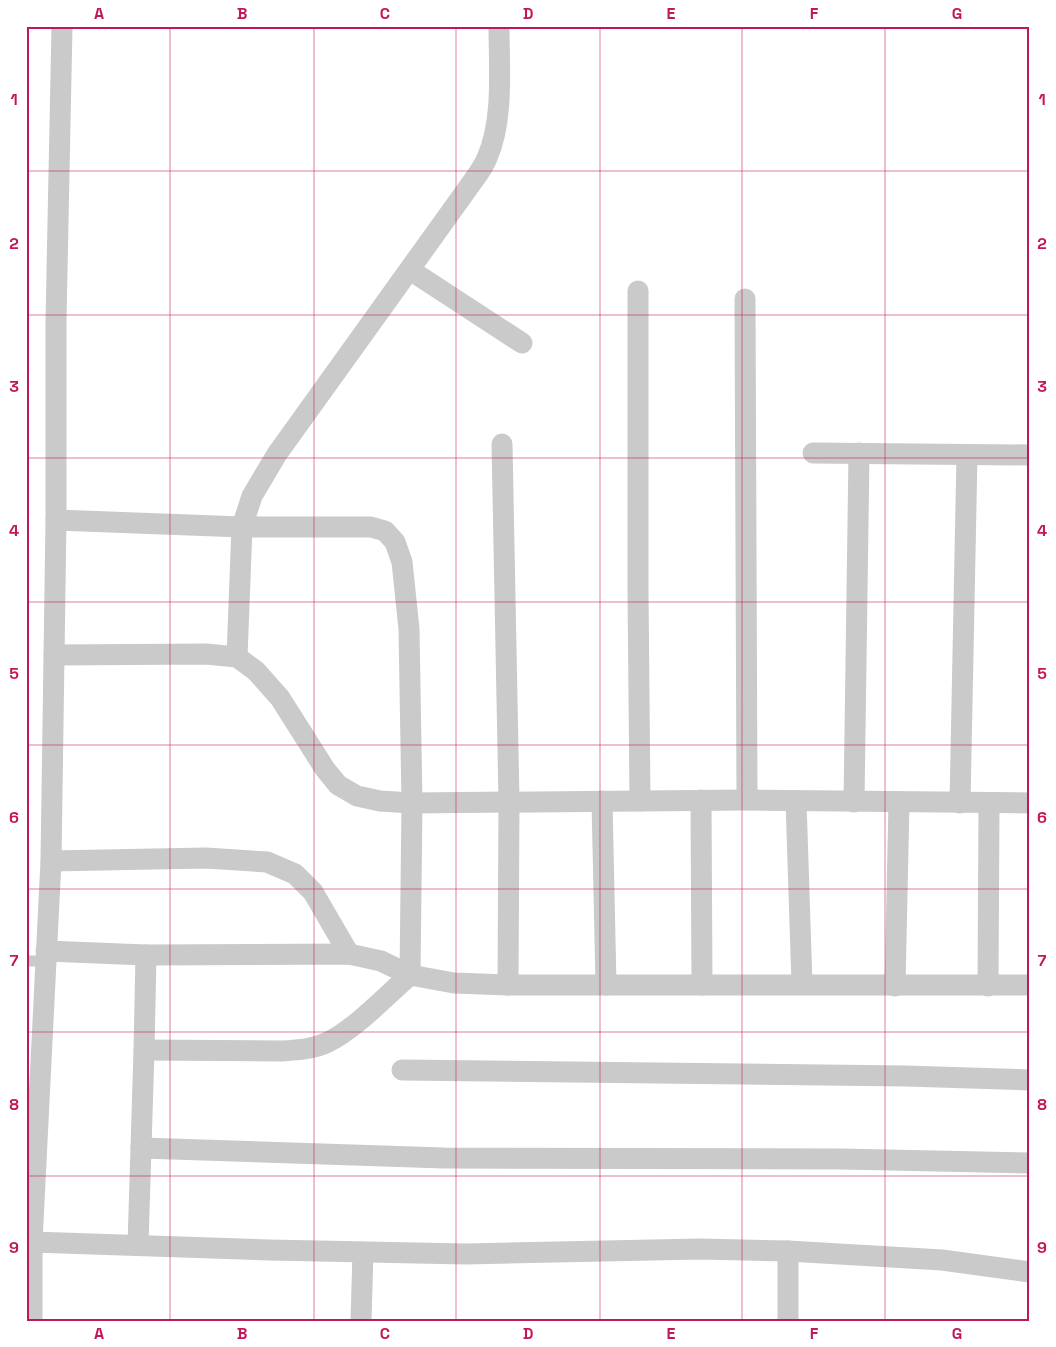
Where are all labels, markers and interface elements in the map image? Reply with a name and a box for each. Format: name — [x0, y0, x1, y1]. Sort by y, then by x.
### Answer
text: A — [94, 3, 104, 24]
text: B — [237, 3, 247, 24]
text: C — [380, 3, 390, 24]
text: D — [523, 3, 533, 24]
text: E — [667, 3, 676, 24]
text: F — [810, 3, 819, 24]
text: G — [952, 3, 962, 24]
text: 1 — [10, 89, 18, 110]
text: 1 — [1038, 89, 1046, 110]
text: 2 — [9, 233, 19, 254]
text: 2 — [1037, 233, 1047, 254]
text: 3 — [9, 376, 19, 397]
text: 3 — [1037, 376, 1047, 397]
text: 4 — [9, 520, 19, 541]
text: 4 — [1037, 520, 1047, 541]
text: 5 — [9, 663, 19, 684]
text: 5 — [1037, 663, 1047, 684]
text: 6 — [9, 807, 19, 828]
text: 6 — [1037, 807, 1047, 828]
text: 7 — [10, 950, 19, 971]
text: 7 — [1038, 950, 1047, 971]
text: 8 — [9, 1094, 19, 1115]
text: 8 — [1037, 1094, 1047, 1115]
text: 9 — [9, 1237, 19, 1258]
text: 9 — [1037, 1237, 1047, 1258]
text: A — [94, 1323, 104, 1344]
text: B — [237, 1323, 247, 1344]
text: C — [380, 1323, 390, 1344]
text: D — [523, 1323, 533, 1344]
text: E — [667, 1323, 676, 1344]
text: F — [810, 1323, 819, 1344]
text: G — [952, 1323, 962, 1344]

